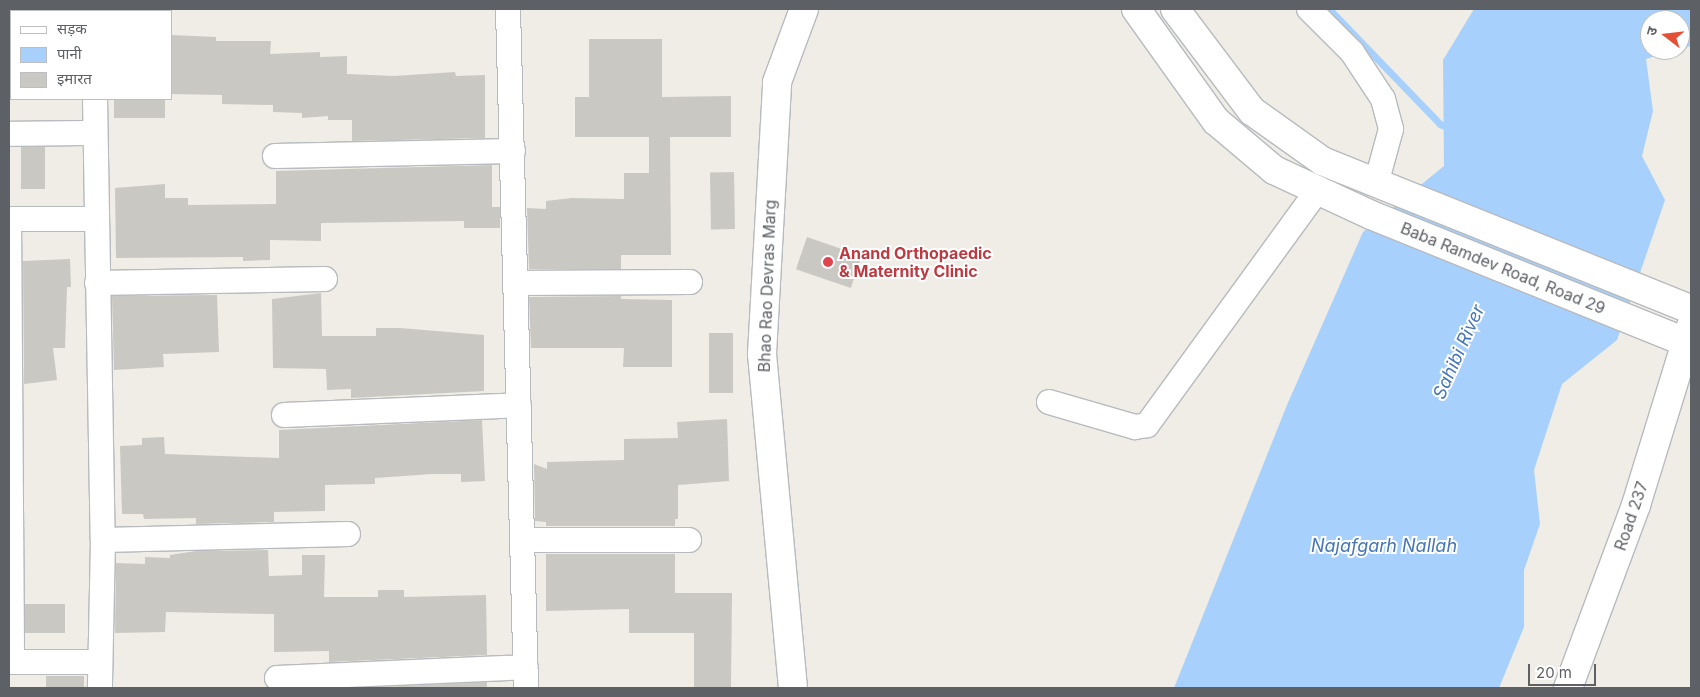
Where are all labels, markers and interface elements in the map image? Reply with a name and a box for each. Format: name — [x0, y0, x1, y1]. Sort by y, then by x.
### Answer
legend — [10, 10, 172, 100]
north arrow — [1640, 10, 1690, 60]
text: सड़क — [57, 19, 87, 38]
text: उ — [1642, 25, 1660, 37]
text: पानी — [57, 44, 82, 63]
text: इमारत — [57, 69, 92, 88]
street label: Bhao Rao Devras Marg — [754, 199, 780, 373]
street label: Baba Ramdev Road, Road 29 — [1398, 218, 1608, 318]
place label: Anand Orthopaedic & Maternity Clinic — [839, 243, 992, 281]
marker: Anand Orthopaedic & Maternity Clinic — [821, 255, 835, 269]
water label: Sahibi River — [1429, 302, 1489, 402]
street label: Road 237 — [1610, 479, 1652, 553]
water label: Najafgarh Nallah — [1311, 535, 1457, 557]
scale bar — [1530, 654, 1598, 686]
text: 20 m — [1536, 663, 1572, 682]

